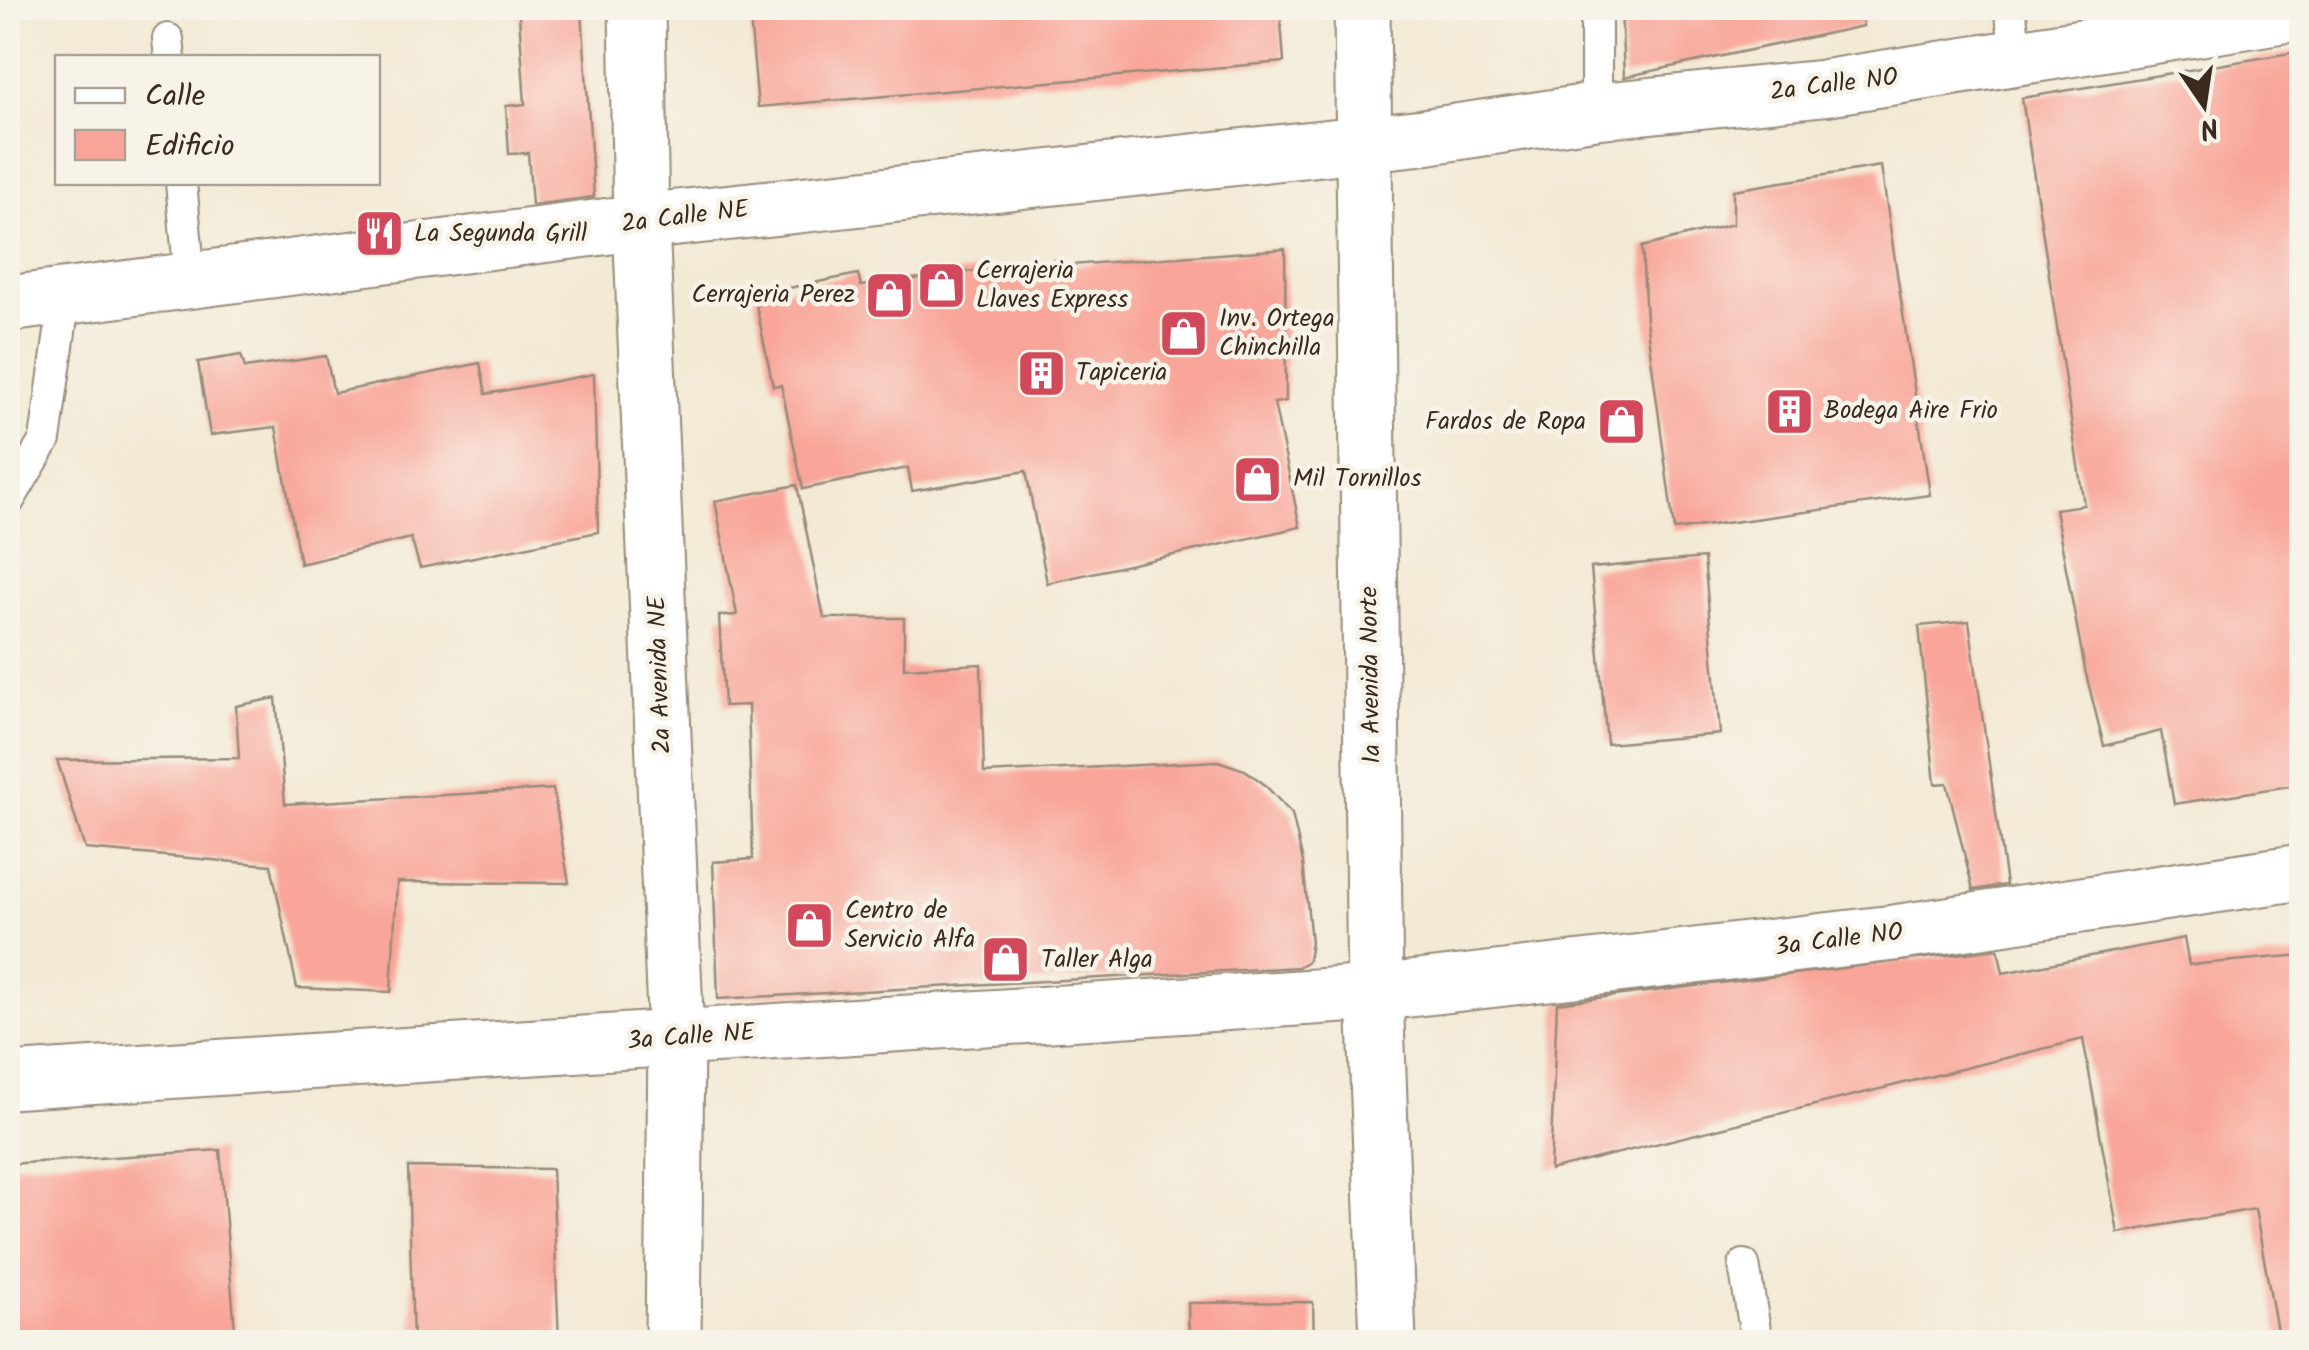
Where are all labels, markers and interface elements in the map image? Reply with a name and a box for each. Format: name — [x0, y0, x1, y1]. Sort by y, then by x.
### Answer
legend — [55, 55, 380, 185]
north arrow — [2154, 55, 2254, 155]
street label: 2a Calle NO — [1768, 57, 1900, 113]
text: Calle — [145, 73, 205, 121]
text: N — [2195, 103, 2223, 151]
text: Edificio — [145, 123, 235, 171]
street label: 2a Calle NE — [619, 189, 752, 245]
restaurant icon: La Segunda Grill — [353, 208, 405, 260]
place label: La Segunda Grill — [414, 214, 587, 254]
place label: Cerrajeria Llaves Express — [976, 251, 1128, 320]
shop icon: Cerrajeria Llaves Express — [915, 259, 967, 311]
shop icon: Cerrajeria Perez — [864, 269, 916, 321]
place label: Cerrajeria Perez — [692, 275, 855, 315]
place label: Inv. Ortega Chinchilla — [1219, 299, 1335, 368]
shop icon: Inv. Ortega Chinchilla — [1158, 307, 1210, 359]
building icon: Tapiceria — [1015, 347, 1067, 399]
place label: Tapiceria — [1076, 353, 1167, 393]
building icon: Bodega Aire Frio — [1763, 385, 1815, 437]
place label: Bodega Aire Frio — [1824, 391, 1998, 431]
shop icon: Fardos de Ropa — [1595, 396, 1647, 448]
place label: Fardos de Ropa — [1425, 402, 1586, 442]
shop icon: Mil Tornillos — [1232, 453, 1284, 505]
place label: Mil Tornillos — [1293, 459, 1422, 499]
street label: 1a Avenida Norte — [1349, 586, 1393, 764]
street label: 2a Avenida NE — [637, 594, 683, 755]
place label: Centro de Servicio Alfa — [845, 891, 975, 960]
shop icon: Centro de Servicio Alfa — [784, 899, 836, 951]
street label: 3a Calle NO — [1773, 912, 1905, 968]
shop icon: Taller Alga — [980, 934, 1032, 986]
place label: Taller Alga — [1041, 940, 1153, 980]
street label: 3a Calle NE — [626, 1012, 758, 1061]

